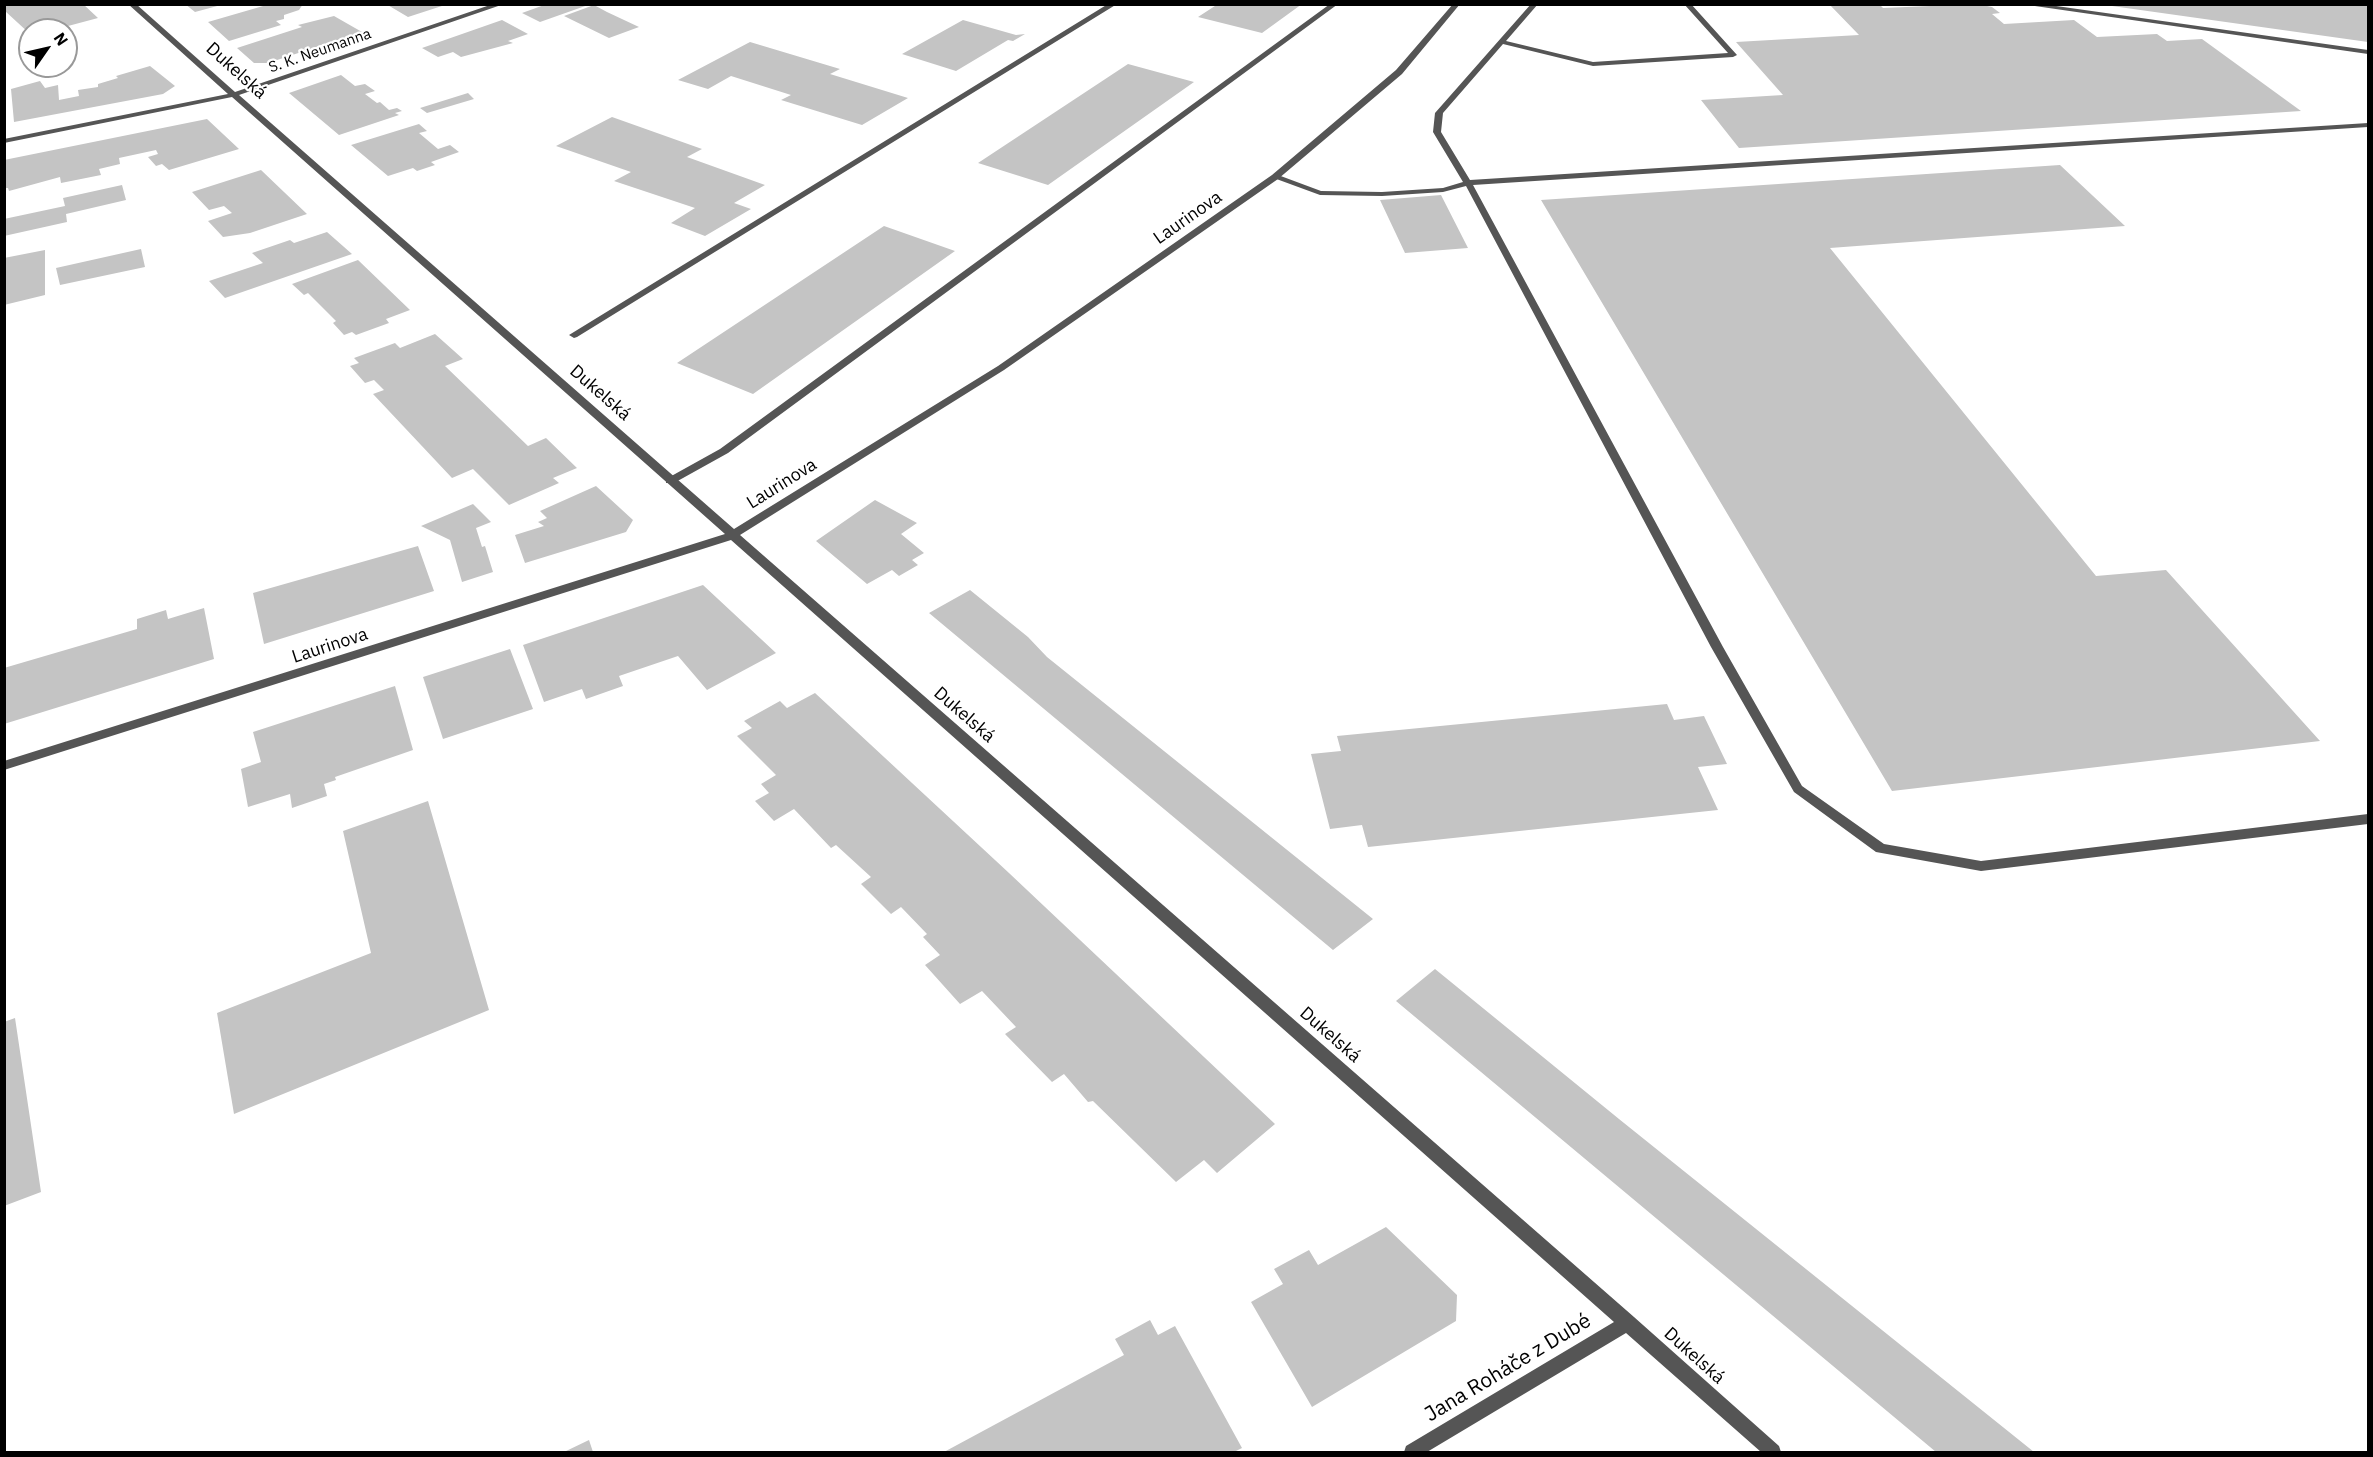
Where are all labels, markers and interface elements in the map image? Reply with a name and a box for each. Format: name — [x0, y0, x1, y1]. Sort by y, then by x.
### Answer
north arrow — [18, 18, 78, 78]
street label: S. K. Neumanna — [266, 25, 374, 77]
text: N — [50, 29, 73, 49]
street label: Dukelská — [201, 38, 271, 104]
street label: Laurinova — [1150, 187, 1226, 249]
street label: Dukelská — [565, 361, 635, 425]
street label: Laurinova — [743, 454, 821, 514]
street label: Laurinova — [289, 624, 371, 668]
street label: Dukelská — [929, 683, 999, 747]
street label: Dukelská — [1295, 1003, 1365, 1067]
street label: Jana Roháče z Dubé — [1420, 1308, 1596, 1428]
street label: Dukelská — [1659, 1323, 1729, 1389]

